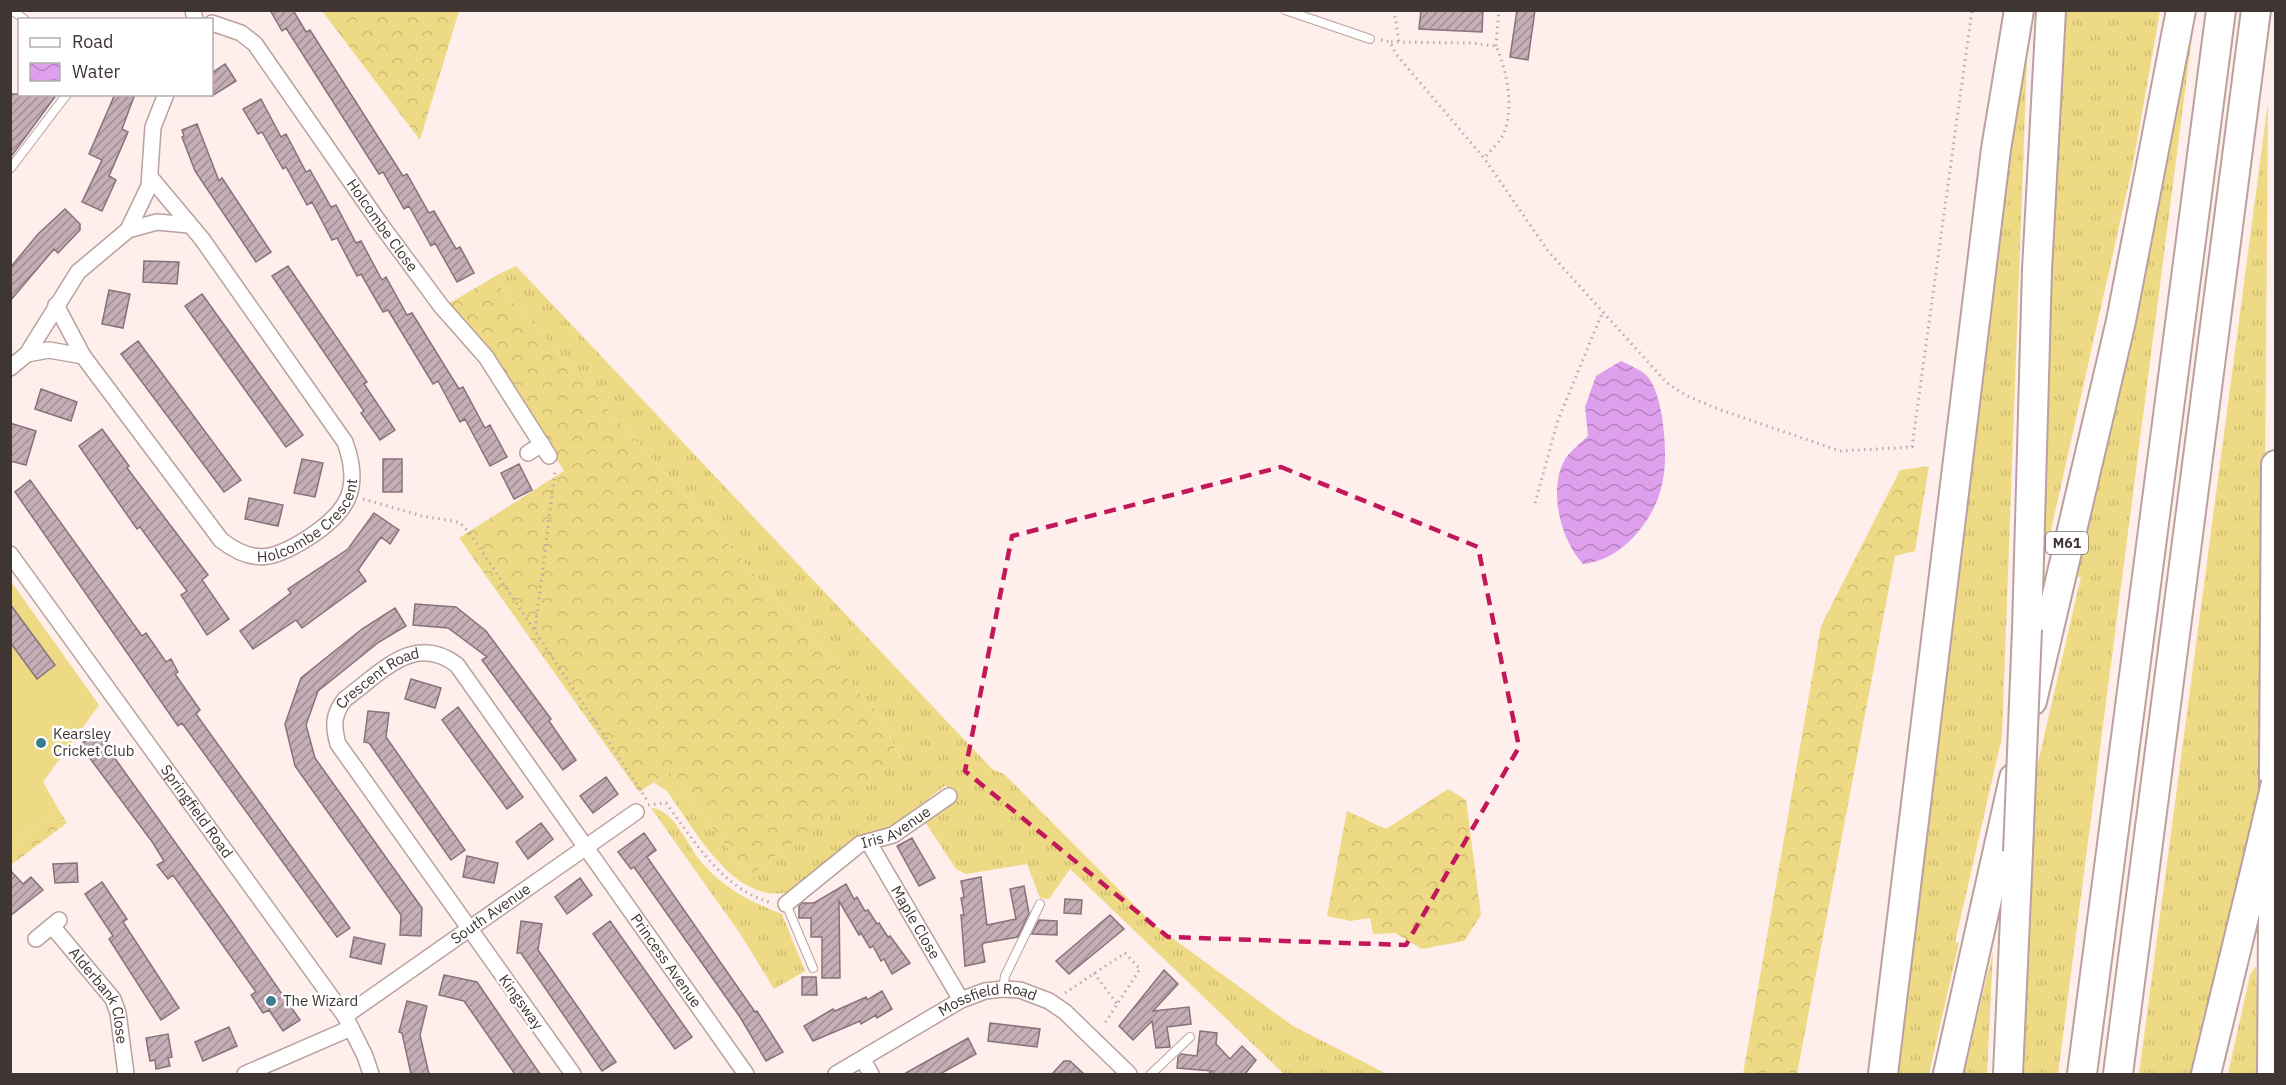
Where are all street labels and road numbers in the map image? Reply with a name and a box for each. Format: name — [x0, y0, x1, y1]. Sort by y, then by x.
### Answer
street label: Holcombe Close — [343, 175, 422, 275]
street label: Holcombe Crescent — [257, 478, 361, 566]
road number: M61 — [2046, 532, 2088, 554]
street label: Crescent Road — [331, 643, 421, 712]
street label: Springfield Road — [157, 761, 237, 862]
street label: Iris Avenue — [859, 802, 934, 852]
street label: South Avenue — [447, 879, 534, 948]
street label: Maple Close — [887, 882, 945, 962]
street label: Princess Avenue — [627, 910, 706, 1011]
street label: Alderbank Close — [65, 943, 132, 1045]
street label: Kingsway — [495, 970, 548, 1033]
street label: Mossfield Road — [935, 979, 1040, 1020]

